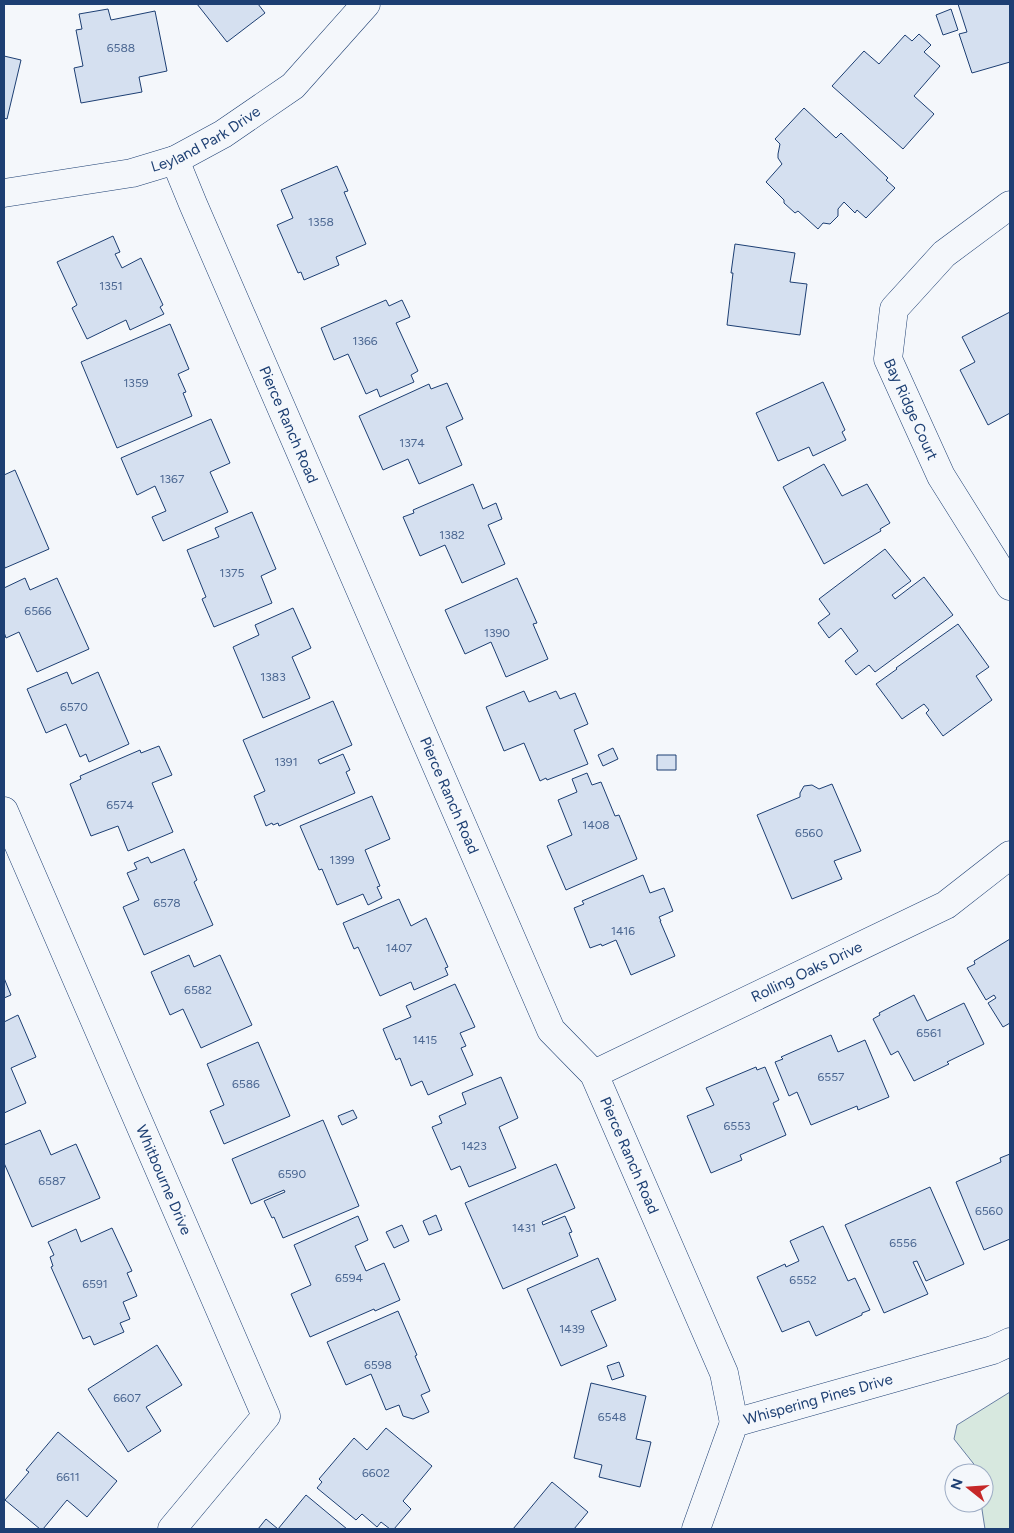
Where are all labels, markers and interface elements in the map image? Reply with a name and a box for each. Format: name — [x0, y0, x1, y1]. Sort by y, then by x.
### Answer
house number: 6588 — [107, 41, 135, 55]
street label: Leyland Park Drive — [149, 102, 264, 176]
house number: 1358 — [308, 215, 334, 229]
house number: 1351 — [99, 279, 123, 293]
house number: 1366 — [352, 334, 378, 348]
street label: Bay Ridge Court — [880, 356, 942, 463]
street label: Pierce Ranch Road — [255, 363, 322, 486]
house number: 1359 — [123, 376, 149, 390]
house number: 1374 — [399, 436, 425, 450]
house number: 1367 — [160, 472, 185, 486]
house number: 1382 — [439, 528, 465, 542]
house number: 1375 — [220, 566, 245, 580]
house number: 6566 — [24, 604, 52, 618]
house number: 1390 — [484, 626, 510, 640]
house number: 1383 — [260, 670, 286, 684]
house number: 6570 — [60, 700, 88, 714]
street label: Pierce Ranch Road — [416, 734, 483, 857]
house number: 1391 — [274, 755, 298, 769]
house number: 6574 — [106, 798, 134, 812]
house number: 1408 — [582, 818, 610, 832]
house number: 6560 — [795, 826, 823, 840]
house number: 1399 — [329, 853, 355, 867]
house number: 6578 — [153, 896, 181, 910]
house number: 1416 — [611, 924, 635, 938]
street label: Rolling Oaks Drive — [748, 938, 865, 1006]
house number: 1407 — [386, 941, 413, 955]
house number: 6582 — [184, 983, 212, 997]
house number: 6561 — [916, 1026, 942, 1040]
house number: 1415 — [413, 1033, 437, 1047]
house number: 6557 — [817, 1070, 845, 1084]
house number: 6586 — [232, 1077, 260, 1091]
street label: Pierce Ranch Road — [596, 1094, 663, 1217]
house number: 6553 — [723, 1119, 751, 1133]
street label: Whitbourne Drive — [132, 1122, 195, 1238]
house number: 1423 — [461, 1139, 487, 1153]
house number: 6590 — [278, 1167, 306, 1181]
house number: 6587 — [38, 1174, 66, 1188]
house number: 6560 — [975, 1204, 1003, 1218]
house number: 1431 — [512, 1221, 536, 1235]
house number: 6556 — [889, 1236, 917, 1250]
house number: 6594 — [335, 1271, 364, 1285]
house number: 6552 — [789, 1273, 817, 1287]
house number: 6591 — [82, 1277, 108, 1291]
house number: 1439 — [559, 1322, 585, 1336]
house number: 6598 — [364, 1358, 392, 1372]
street label: Whispering Pines Drive — [742, 1370, 895, 1429]
house number: 6607 — [113, 1391, 141, 1405]
house number: 6548 — [598, 1410, 626, 1424]
north arrow — [944, 1463, 994, 1513]
house number: 6602 — [362, 1466, 390, 1480]
house number: 6611 — [56, 1470, 80, 1484]
text: N — [947, 1477, 967, 1492]

